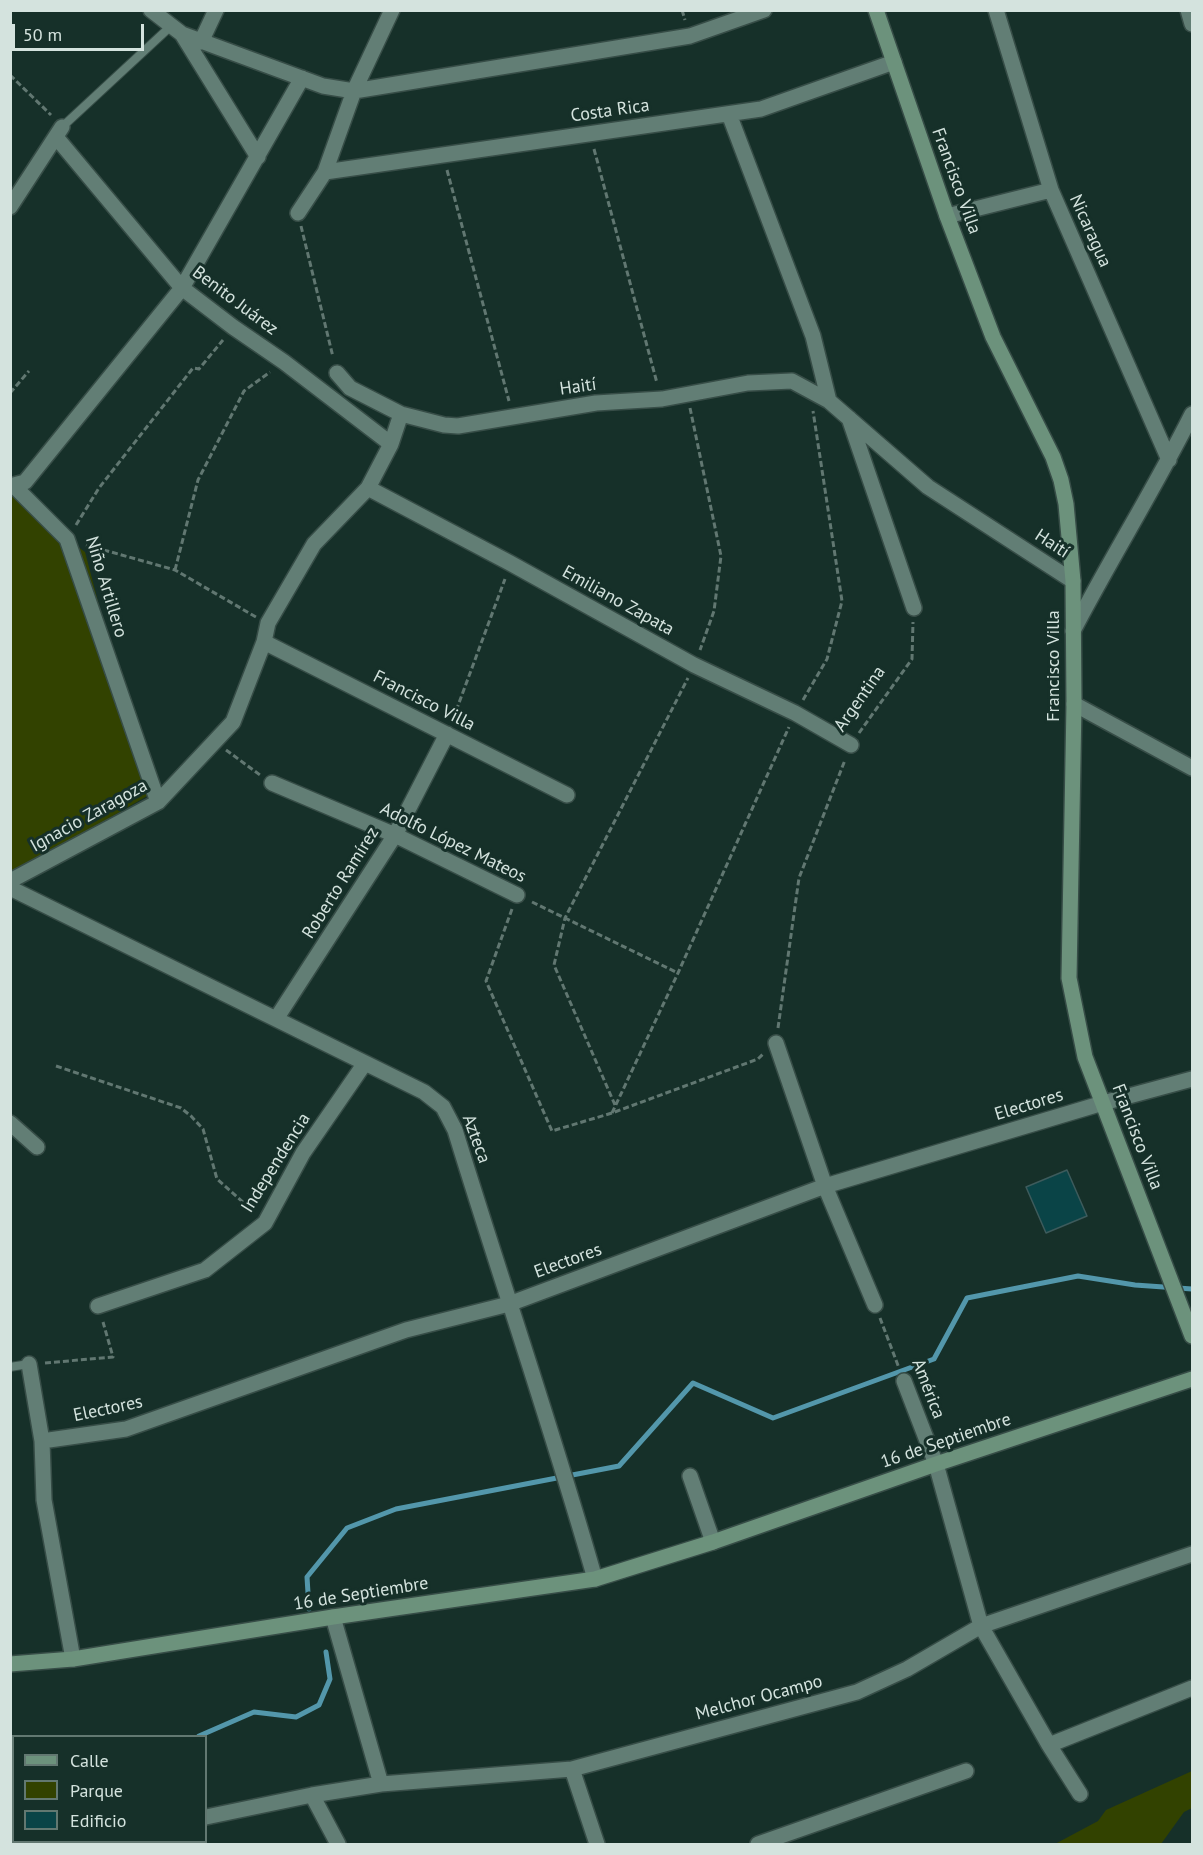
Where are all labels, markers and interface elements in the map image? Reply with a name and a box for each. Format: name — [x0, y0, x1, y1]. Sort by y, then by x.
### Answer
scale bar — [15, 12, 147, 50]
text: 50 m — [23, 23, 62, 46]
street label: Costa Rica — [569, 95, 651, 127]
street label: Francisco Villa — [927, 125, 985, 237]
street label: Nicaragua — [1064, 191, 1116, 271]
street label: Benito Juárez — [188, 262, 282, 340]
street label: Haití — [558, 374, 598, 400]
street label: Haití — [1031, 525, 1073, 563]
street label: Niño Artillero — [80, 534, 132, 640]
street label: Emiliano Zapata — [558, 561, 678, 641]
street label: Francisco Villa — [1043, 610, 1065, 722]
street label: Argentina — [830, 662, 890, 736]
street label: Francisco Villa — [369, 666, 479, 736]
street label: Ignacio Zaragoza — [27, 775, 151, 857]
street label: Adolfo López Mateos — [376, 798, 530, 888]
street label: Roberto Ramírez — [298, 823, 384, 943]
street label: Francisco Villa — [1107, 1081, 1167, 1193]
street label: Electores — [992, 1084, 1066, 1126]
street label: Independencia — [237, 1109, 315, 1217]
street label: Azteca — [457, 1112, 495, 1166]
street label: Electores — [531, 1239, 605, 1283]
street label: América — [907, 1356, 949, 1422]
street label: Electores — [71, 1391, 145, 1427]
street label: 16 de Septiembre — [878, 1409, 1014, 1473]
street label: 16 de Septiembre — [292, 1573, 430, 1615]
street label: Melchor Ocampo — [693, 1671, 825, 1725]
legend — [12, 1735, 207, 1843]
text: Calle — [70, 1749, 109, 1772]
text: Parque — [70, 1779, 123, 1802]
text: Edificio — [70, 1809, 126, 1832]

